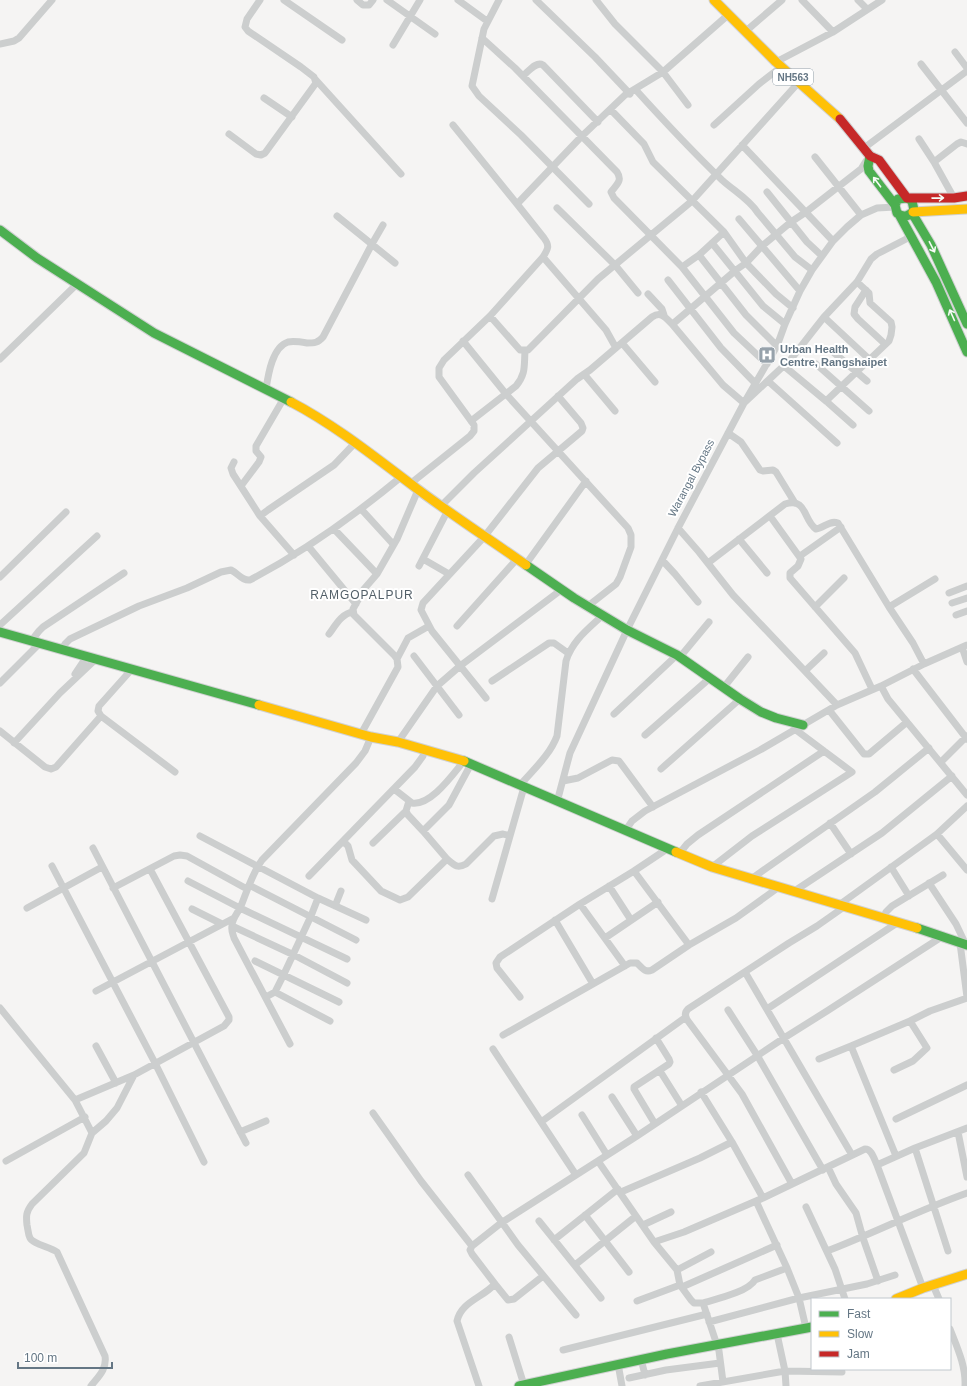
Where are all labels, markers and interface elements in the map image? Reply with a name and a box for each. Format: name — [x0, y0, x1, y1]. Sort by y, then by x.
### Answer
road number: NH563 — [773, 69, 813, 85]
one-way arrow — [873, 176, 882, 187]
one-way arrow — [931, 194, 944, 202]
one-way arrow — [929, 241, 936, 253]
one-way arrow — [948, 310, 956, 322]
place label: Urban Health Centre, Rangshaipet — [780, 343, 887, 368]
hospital icon: Urban Health Centre, Rangshaipet — [757, 345, 777, 365]
street label: Warangal Bypass — [666, 437, 717, 519]
district label: RAMGOPALPUR — [310, 588, 414, 602]
legend — [811, 1298, 951, 1370]
text: Fast — [847, 1307, 871, 1321]
text: Slow — [847, 1327, 873, 1341]
scale bar — [18, 1344, 112, 1370]
text: Jam — [847, 1347, 870, 1361]
text: 100 m — [24, 1351, 57, 1365]

